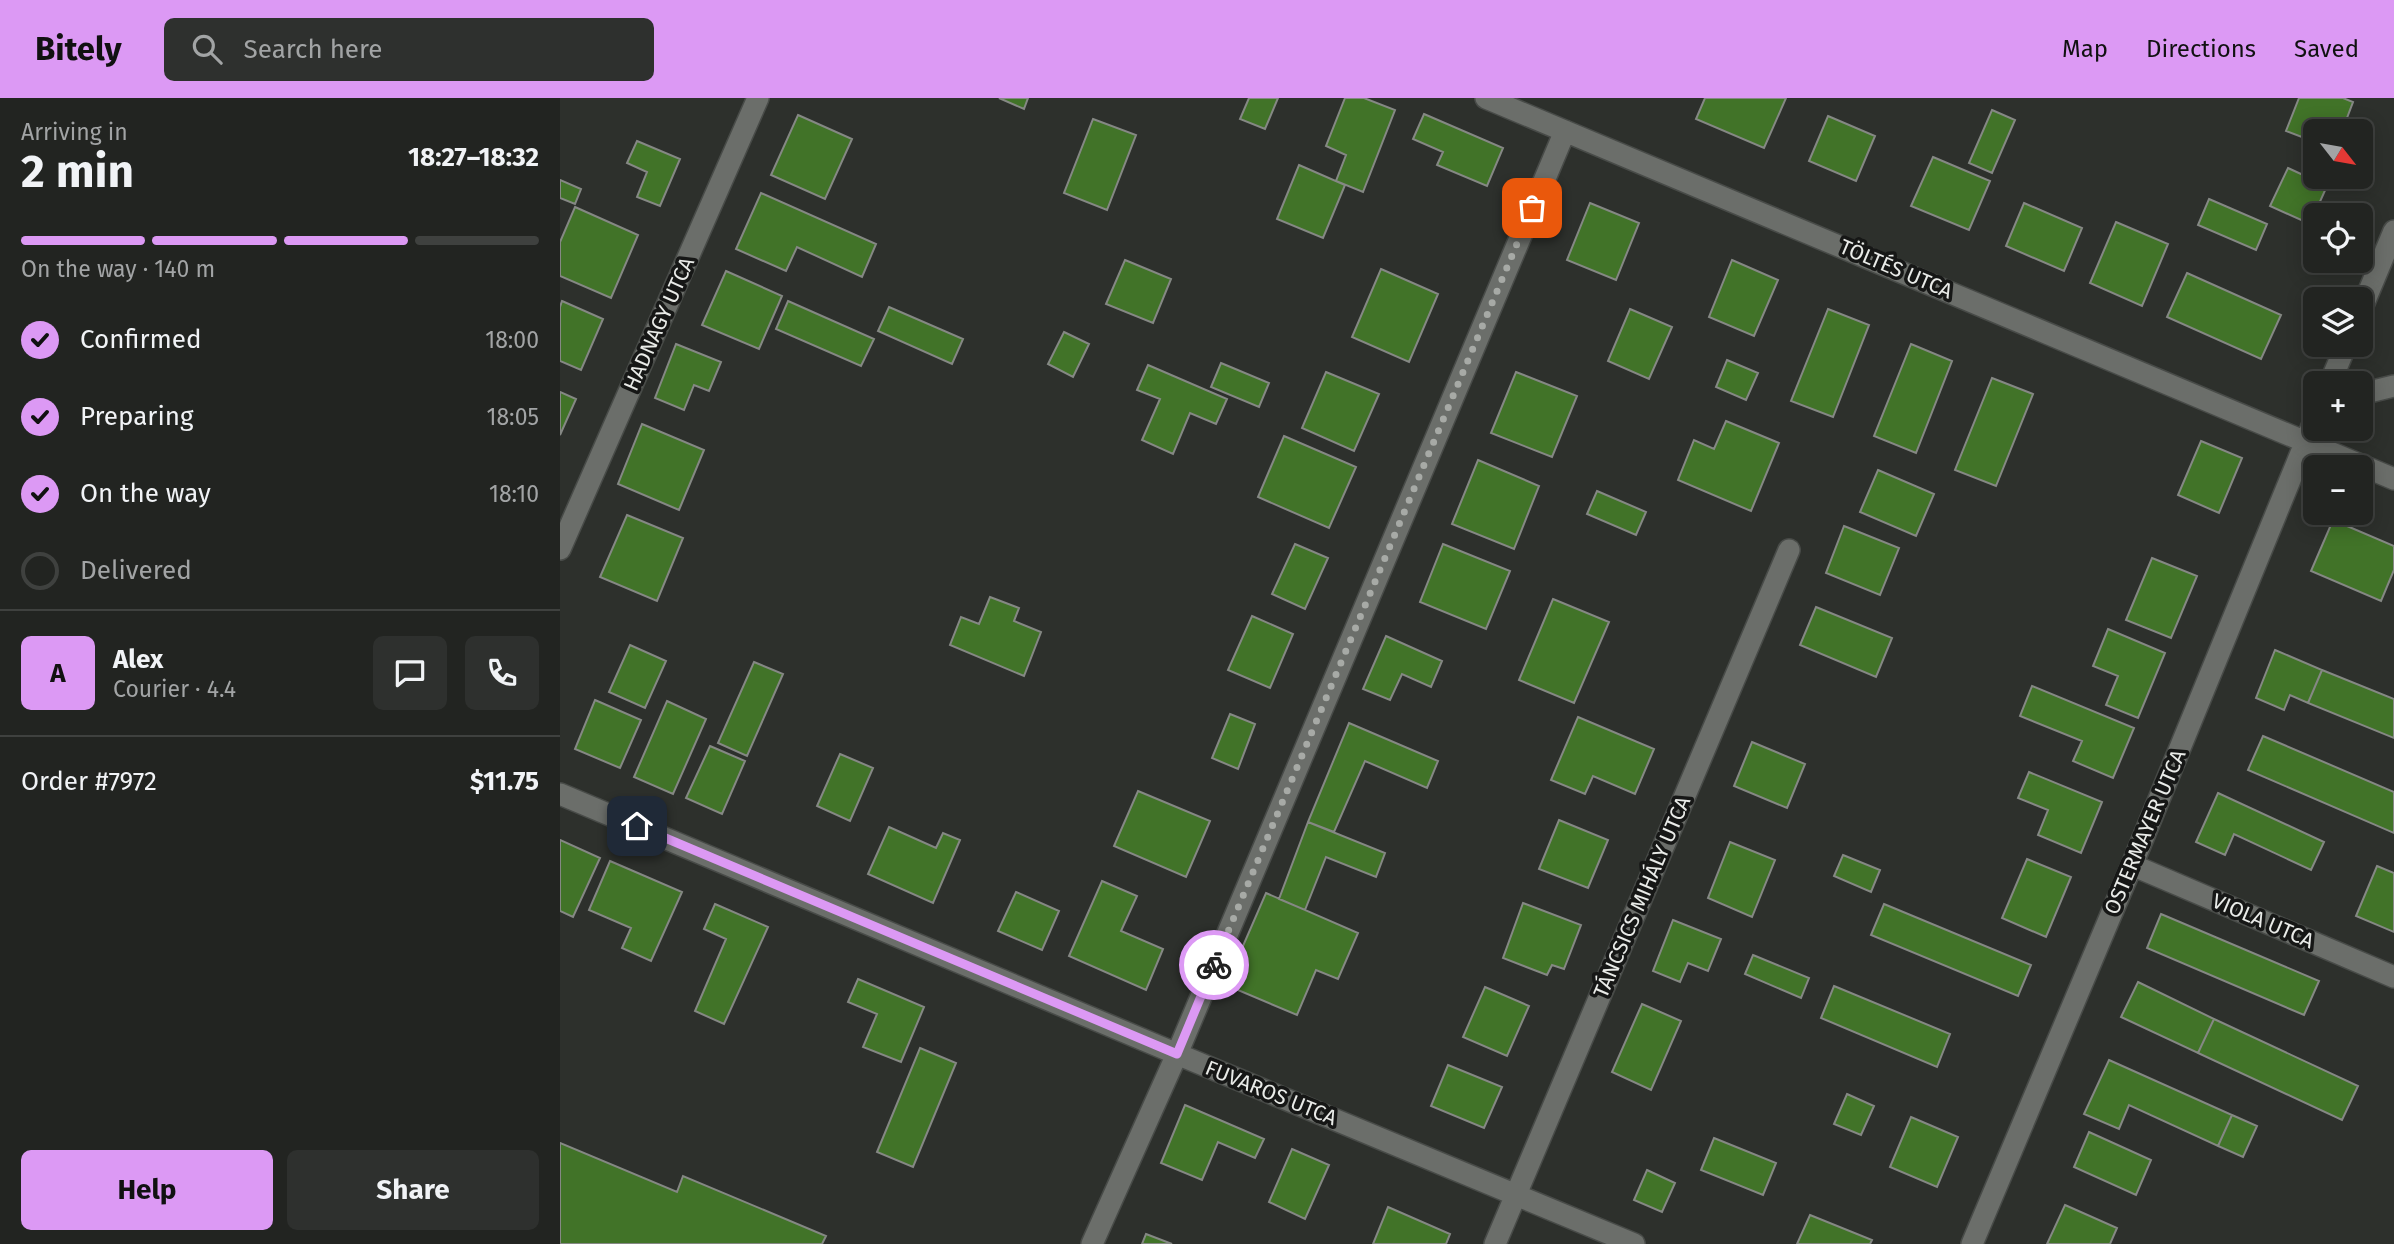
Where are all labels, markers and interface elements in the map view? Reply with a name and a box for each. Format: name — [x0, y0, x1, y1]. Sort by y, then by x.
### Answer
search box — [164, 18, 654, 81]
text: Bitely — [35, 29, 122, 69]
icon: search — [188, 30, 226, 68]
text: Search here — [244, 34, 382, 65]
text: Map — [2062, 35, 2108, 63]
text: Directions — [2146, 35, 2256, 63]
text: Saved — [2294, 35, 2359, 63]
text: Arriving in — [21, 118, 128, 146]
north arrow — [2303, 119, 2373, 189]
map controls — [2303, 119, 2373, 525]
text: 18:27–18:32 — [408, 142, 539, 173]
text: 2 min — [21, 144, 134, 199]
pin — [1502, 178, 1562, 238]
icon: bag — [1513, 189, 1551, 227]
button: locate — [2303, 203, 2373, 273]
street label: TÖLTÉS UTCA — [1836, 234, 1956, 304]
street label: HADNAGY UTCA — [618, 253, 700, 395]
text: On the way · 140 m — [21, 255, 215, 283]
button: layers — [2303, 287, 2373, 357]
icon: check — [21, 321, 59, 359]
text: Confirmed — [80, 324, 201, 355]
text: 18:00 — [485, 326, 539, 354]
button: + — [2303, 371, 2373, 441]
icon: check — [21, 398, 59, 436]
text: Preparing — [80, 401, 193, 432]
text: 18:05 — [486, 403, 539, 431]
button: − — [2303, 455, 2373, 525]
icon: check — [21, 475, 59, 513]
text: On the way — [80, 478, 211, 509]
text: 18:10 — [489, 480, 539, 508]
text: Delivered — [80, 555, 192, 586]
button: chat — [373, 636, 447, 710]
button: phone — [465, 636, 539, 710]
text: Alex — [113, 644, 163, 675]
text: A — [50, 658, 66, 689]
text: Courier · 4.4 — [113, 675, 236, 703]
street label: OSTERMAYER UTCA — [2099, 746, 2191, 918]
text: Order #7972 — [21, 766, 157, 797]
text: $11.75 — [470, 766, 539, 797]
street label: TÁNCSICS MIHÁLY UTCA — [1588, 792, 1696, 1002]
pin — [607, 796, 667, 856]
icon: home — [618, 807, 656, 845]
street label: VIOLA UTCA — [2208, 888, 2318, 954]
courier — [1179, 930, 1249, 1000]
icon: bike — [1195, 946, 1233, 984]
street label: FUVAROS UTCA — [1201, 1055, 1341, 1131]
button: Help — [21, 1150, 273, 1230]
button: Share — [287, 1150, 539, 1230]

